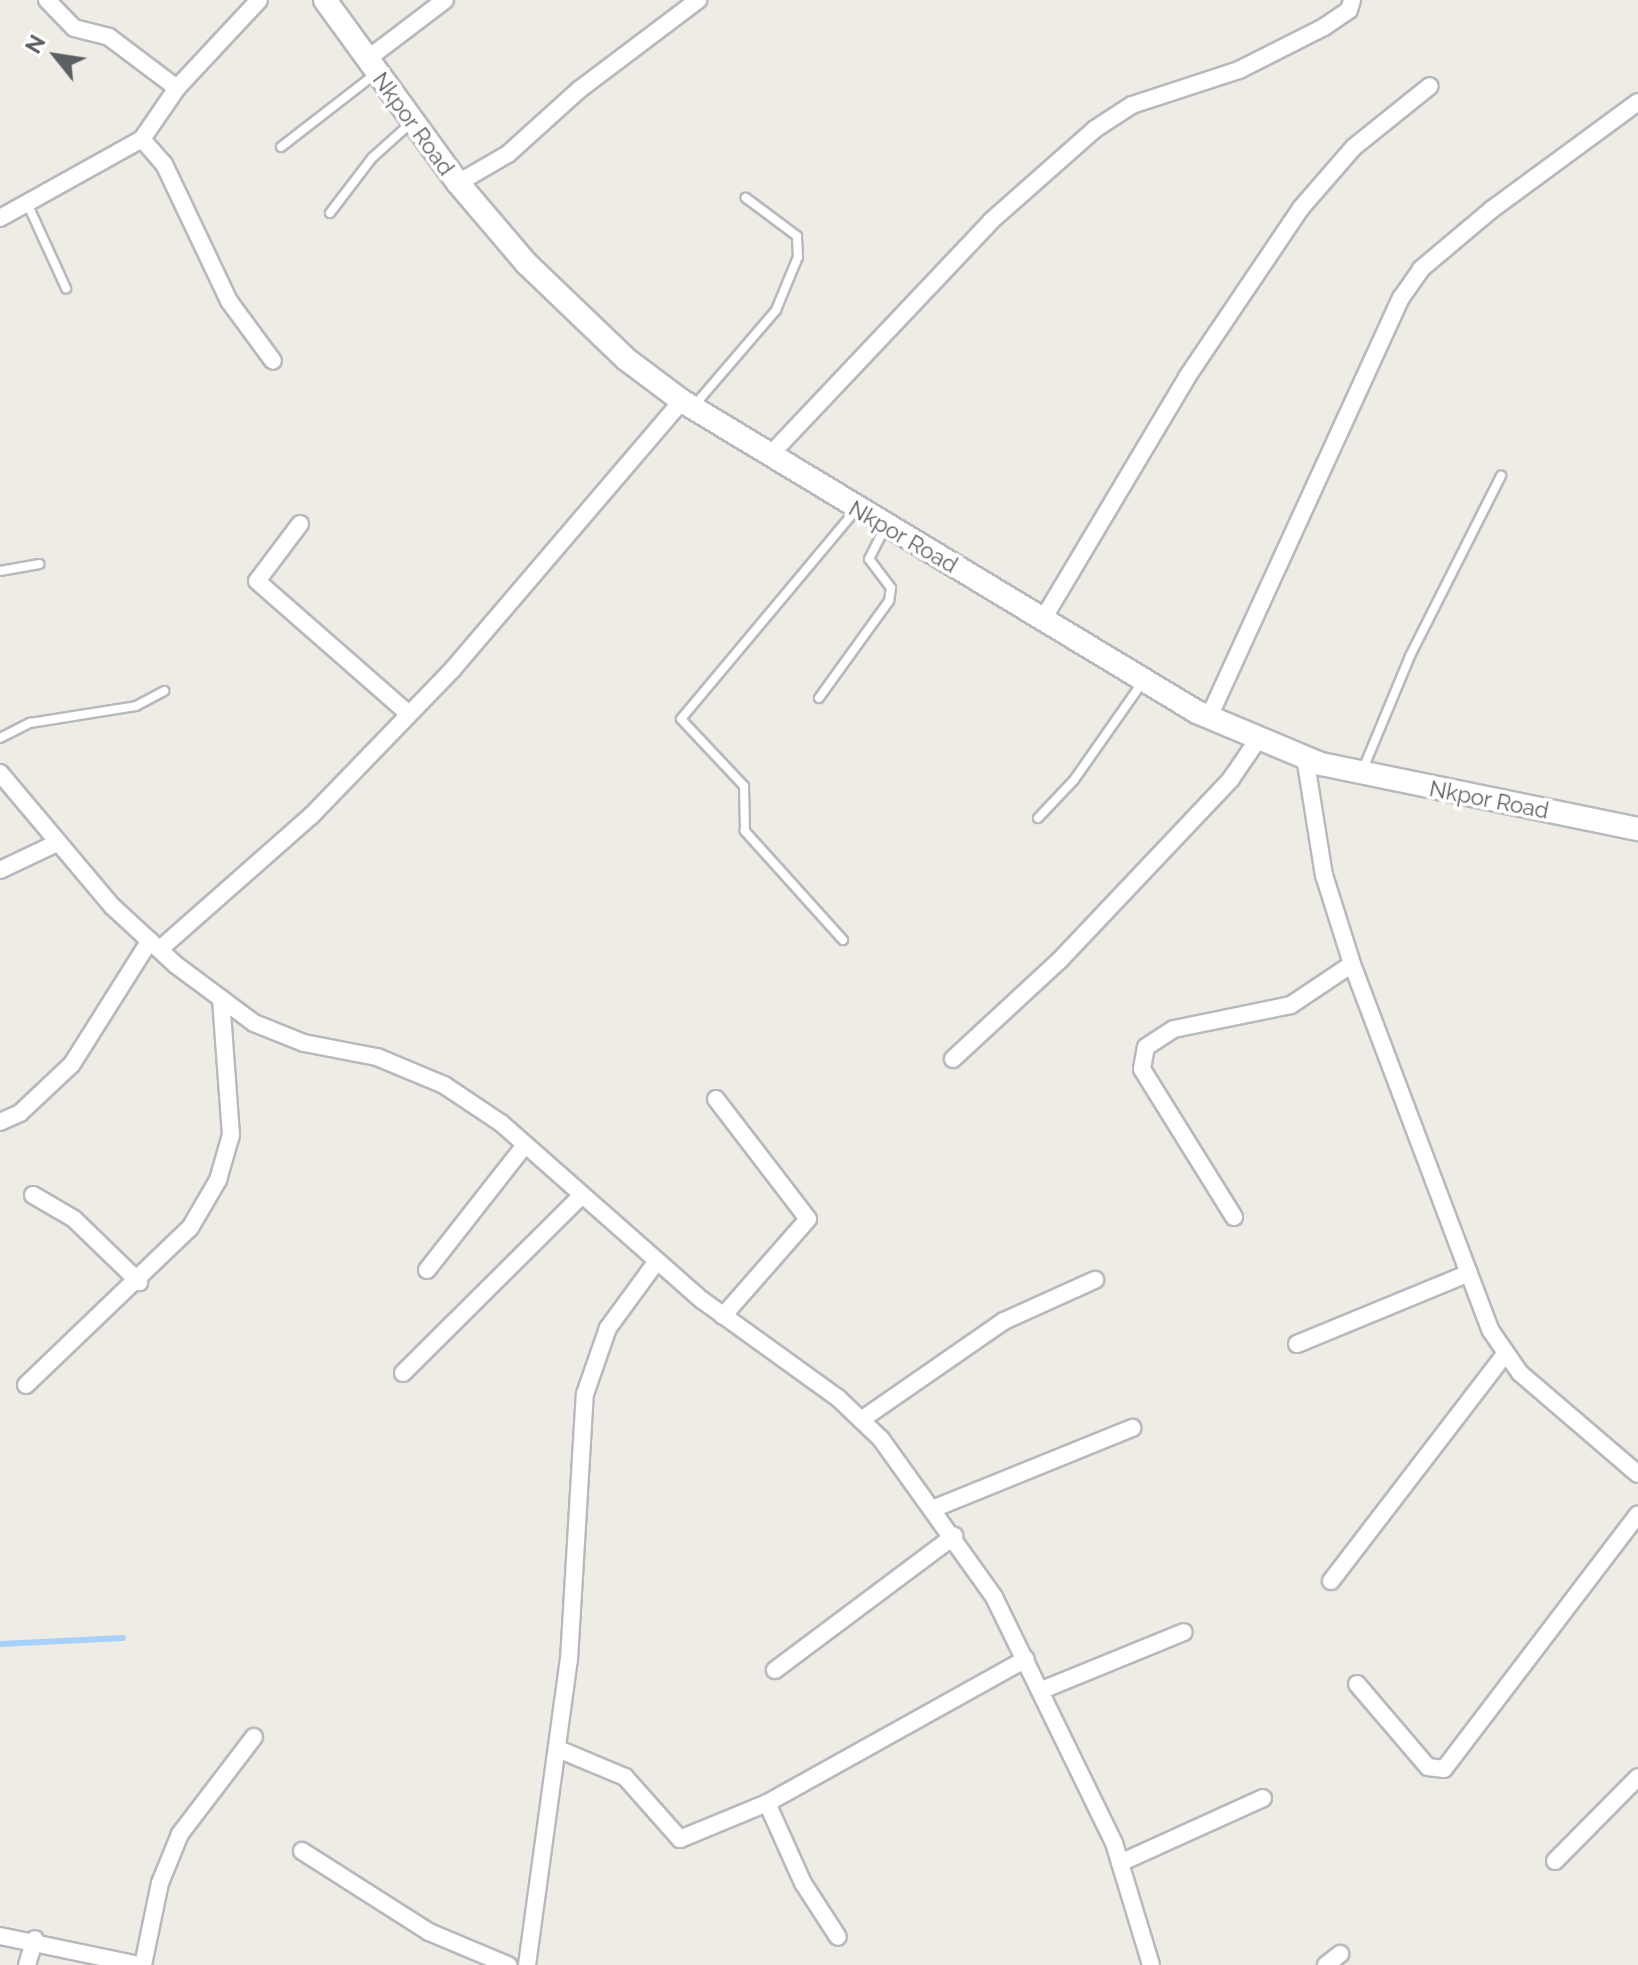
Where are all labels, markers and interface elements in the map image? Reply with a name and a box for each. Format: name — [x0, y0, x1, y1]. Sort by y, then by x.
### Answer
north arrow — [16, 16, 96, 96]
text: N — [20, 30, 51, 58]
street label: Nkpor Road — [367, 67, 459, 181]
street label: Nkpor Road — [844, 495, 962, 579]
street label: Nkpor Road — [1427, 775, 1551, 825]

